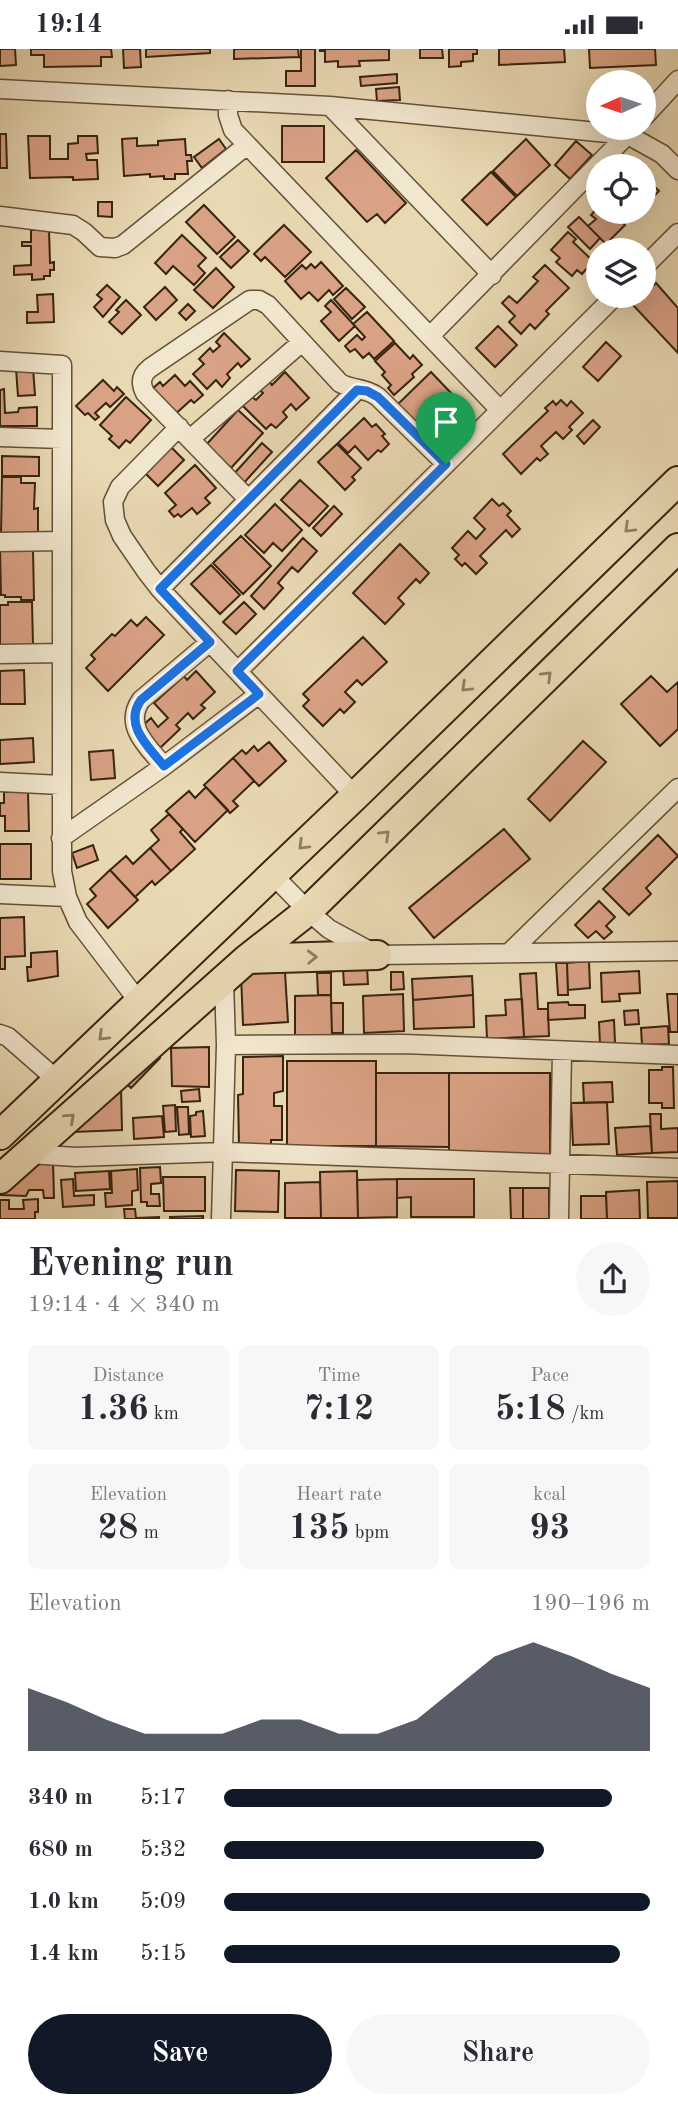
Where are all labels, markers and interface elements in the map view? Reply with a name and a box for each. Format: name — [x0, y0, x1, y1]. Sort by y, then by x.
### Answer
text: 19:14 — [35, 12, 103, 38]
north arrow — [586, 70, 656, 140]
map controls — [586, 70, 656, 308]
button: locate — [586, 154, 656, 224]
button: layers — [586, 238, 656, 308]
pin — [416, 392, 476, 464]
icon: arrive — [427, 403, 465, 441]
one-way arrow — [624, 520, 637, 533]
one-way arrow — [539, 672, 552, 685]
one-way arrow — [462, 679, 474, 691]
one-way arrow — [377, 831, 390, 844]
one-way arrow — [298, 837, 311, 850]
one-way arrow — [307, 949, 318, 964]
one-way arrow — [98, 1028, 111, 1041]
one-way arrow — [61, 1114, 74, 1126]
button: share — [576, 1242, 650, 1316]
text: Evening run — [28, 1246, 234, 1284]
text: 19:14 · 4 × 340 m — [28, 1293, 220, 1316]
text: Distance — [93, 1367, 164, 1386]
text: Time — [318, 1367, 360, 1386]
text: Pace — [530, 1367, 569, 1386]
text: 1.36 — [78, 1392, 149, 1427]
text: 7:12 — [304, 1392, 374, 1427]
text: 5:18 — [495, 1392, 566, 1427]
text: km — [149, 1405, 179, 1424]
text: /km — [566, 1405, 604, 1424]
text: Elevation — [90, 1486, 167, 1505]
text: Heart rate — [296, 1486, 382, 1505]
text: kcal — [533, 1486, 566, 1505]
text: 28 — [98, 1511, 138, 1546]
text: 135 — [289, 1511, 349, 1546]
text: 93 — [529, 1511, 570, 1546]
text: m — [138, 1524, 159, 1543]
text: bpm — [349, 1524, 389, 1543]
text: Elevation — [28, 1592, 122, 1615]
text: 190–196 m — [531, 1592, 650, 1615]
text: 340 m — [28, 1786, 93, 1809]
text: 5:17 — [140, 1786, 186, 1809]
text: 680 m — [28, 1838, 93, 1861]
text: 5:32 — [140, 1838, 186, 1861]
text: 1.0 km — [28, 1890, 99, 1913]
text: 5:09 — [140, 1890, 186, 1913]
text: 1.4 km — [28, 1942, 99, 1965]
text: 5:15 — [140, 1942, 186, 1965]
button: Save — [28, 2014, 332, 2094]
button: Share — [346, 2014, 650, 2094]

